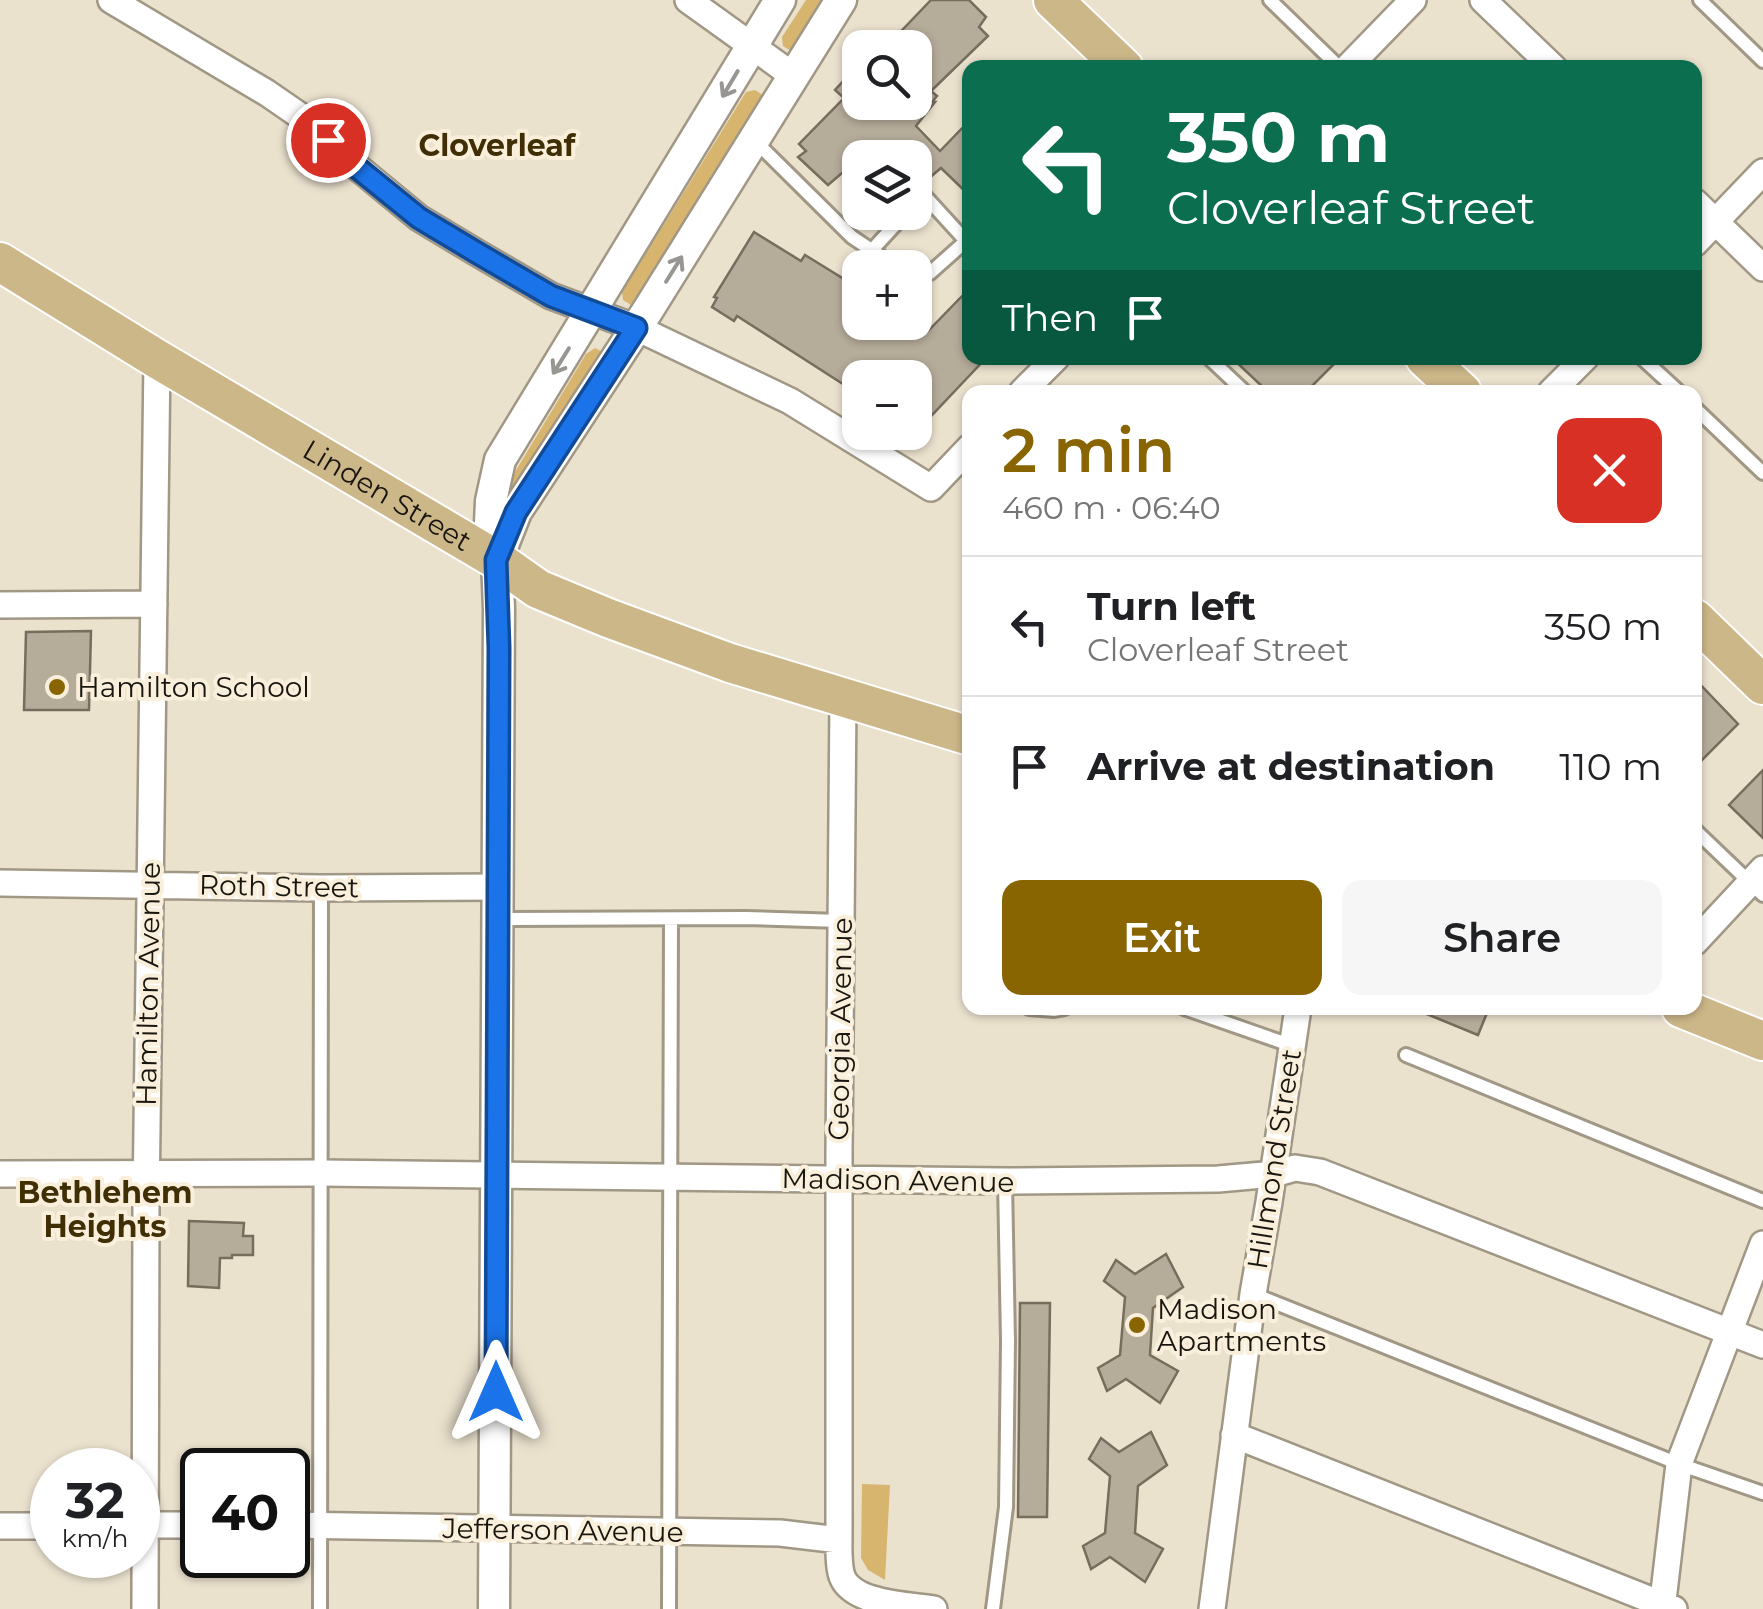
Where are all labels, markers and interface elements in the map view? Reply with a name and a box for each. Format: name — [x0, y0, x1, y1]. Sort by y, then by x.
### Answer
map controls — [842, 30, 932, 450]
button: search — [842, 30, 932, 120]
one-way arrow — [720, 69, 740, 97]
text: 350 m — [1167, 94, 1390, 180]
pin — [286, 98, 371, 183]
icon: left — [1002, 100, 1132, 230]
icon: arrive — [301, 113, 356, 168]
district label: Cloverleaf — [419, 127, 577, 164]
button: layers — [842, 140, 932, 230]
text: Cloverleaf Street — [1167, 180, 1535, 235]
button: + — [842, 250, 932, 340]
one-way arrow — [664, 255, 685, 283]
icon: arrive — [1118, 290, 1173, 345]
text: Then — [1002, 294, 1098, 341]
one-way arrow — [550, 346, 571, 375]
button: − — [842, 360, 932, 450]
text: 2 min — [1002, 414, 1175, 487]
button: close — [1557, 418, 1662, 523]
street label: Linden Street — [297, 432, 478, 558]
text: 460 m · 06:40 — [1002, 488, 1221, 527]
text: Turn left — [1087, 583, 1256, 630]
icon: left — [1002, 599, 1057, 654]
text: 350 m — [1544, 603, 1662, 650]
text: Cloverleaf Street — [1087, 630, 1349, 669]
place label: Hamilton School — [77, 670, 310, 704]
marker: Hamilton School — [46, 676, 68, 698]
icon: arrive — [1002, 739, 1057, 794]
text: Arrive at destination — [1087, 743, 1495, 790]
text: 110 m — [1559, 743, 1662, 790]
street label: Hamilton Avenue — [129, 862, 167, 1106]
street label: Roth Street — [199, 868, 359, 904]
button: Exit — [1002, 880, 1322, 995]
button: Share — [1342, 880, 1662, 995]
street label: Georgia Avenue — [821, 917, 859, 1141]
street label: Hillmond Street — [1240, 1046, 1308, 1272]
street label: Madison Avenue — [781, 1161, 1015, 1199]
district label: Bethlehem Heights — [18, 1174, 192, 1245]
place label: Madison Apartments — [1157, 1292, 1326, 1358]
marker: Madison Apartments — [1126, 1314, 1148, 1336]
position arrow — [444, 1340, 548, 1444]
speed limit sign: 40 — [180, 1448, 310, 1578]
text: 32 — [66, 1470, 124, 1531]
street label: Jefferson Avenue — [441, 1511, 684, 1549]
text: km/h — [62, 1523, 128, 1553]

